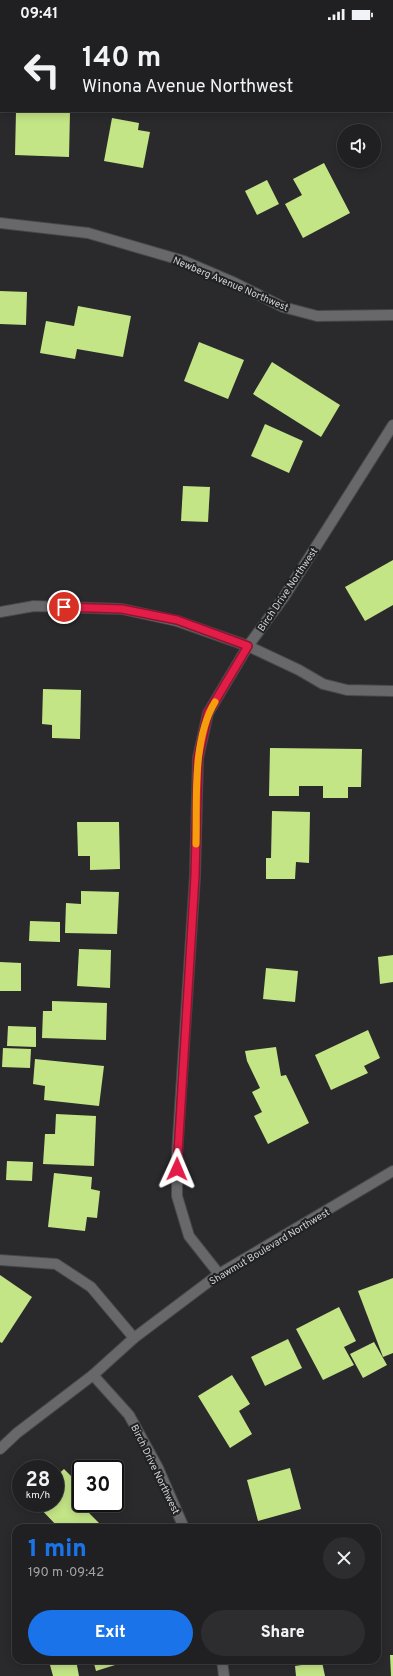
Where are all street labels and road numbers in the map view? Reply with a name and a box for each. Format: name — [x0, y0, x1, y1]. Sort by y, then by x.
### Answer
street label: Newberg Avenue Northwest — [171, 254, 290, 315]
street label: Birch Drive Northwest — [255, 545, 321, 634]
street label: Shawmut Boulevard Northwest — [207, 1206, 333, 1288]
street label: Birch Drive Northwest — [127, 1423, 182, 1517]

